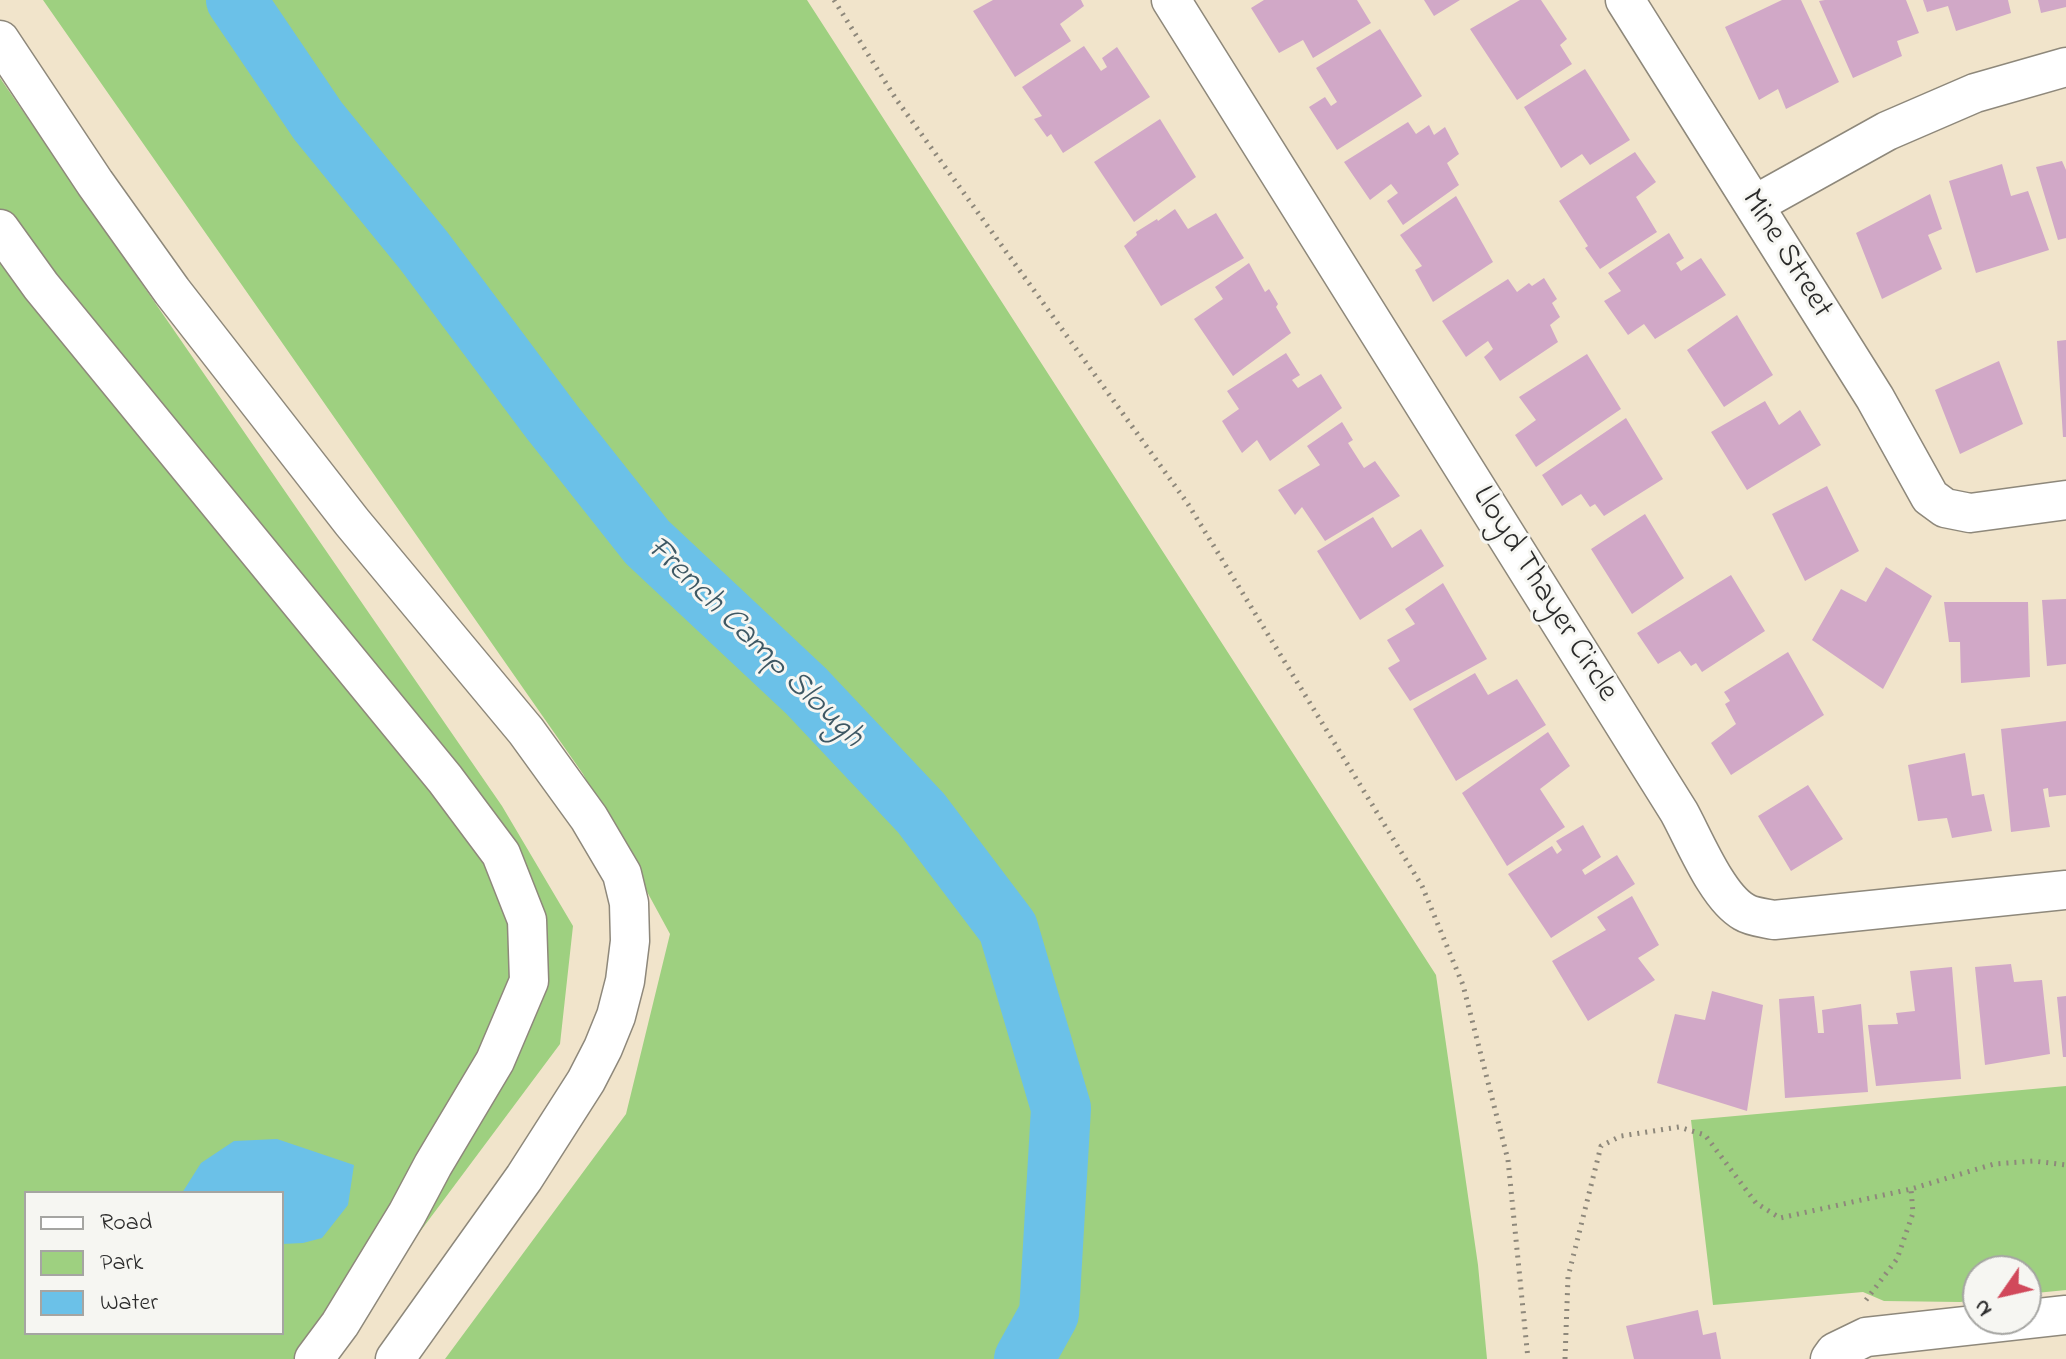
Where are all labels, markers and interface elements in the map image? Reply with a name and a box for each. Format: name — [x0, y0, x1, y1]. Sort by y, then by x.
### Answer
street label: Mine Street — [1731, 184, 1839, 326]
street label: Lloyd Thayer Circle — [1461, 480, 1625, 710]
water label: French Camp Slough — [636, 530, 870, 758]
legend — [24, 1191, 284, 1335]
text: Road — [100, 1206, 152, 1241]
text: Park — [100, 1246, 143, 1281]
north arrow — [1962, 1255, 2042, 1335]
text: Water — [100, 1286, 158, 1321]
text: N — [1966, 1292, 2001, 1322]

